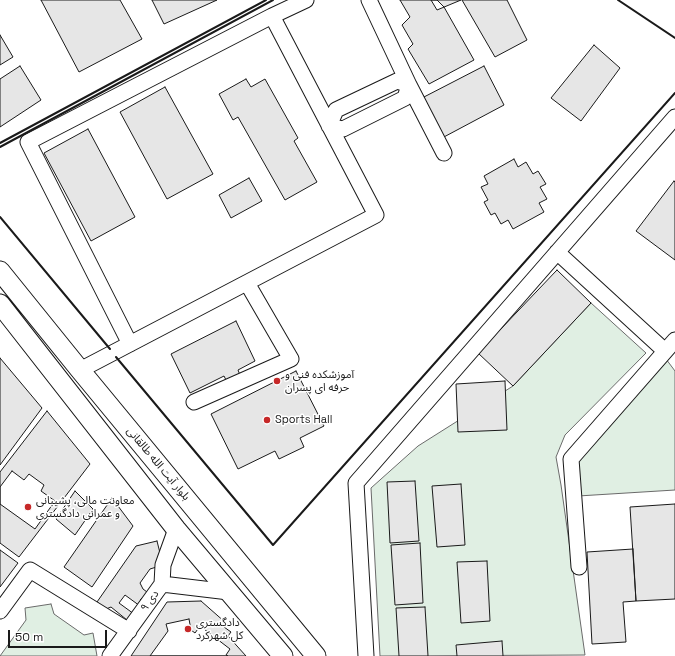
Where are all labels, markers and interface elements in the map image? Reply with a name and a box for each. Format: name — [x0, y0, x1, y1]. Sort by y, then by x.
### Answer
place label: آموزشکده فنی و حرفه ای پسران — [285, 368, 354, 394]
marker: آموزشکده فنی و حرفه ای پسران — [272, 376, 282, 386]
place label: Sports Hall — [275, 413, 332, 427]
marker: Sports Hall — [262, 415, 272, 425]
street label: بلوار آیت الله طالقانی — [123, 425, 193, 503]
place label: معاونت مالی، پشیبانی و عمرانی دادگستری — [36, 494, 135, 520]
marker: معاونت مالی، پشیبانی و عمرانی دادگستری — [23, 502, 33, 512]
street label: ۹ دی — [138, 588, 162, 614]
place label: دادگستری کل شهرکرد — [196, 616, 243, 642]
scale bar — [10, 622, 109, 648]
marker: دادگستری کل شهرکرد — [183, 624, 193, 634]
text: 50 m — [15, 629, 43, 645]

